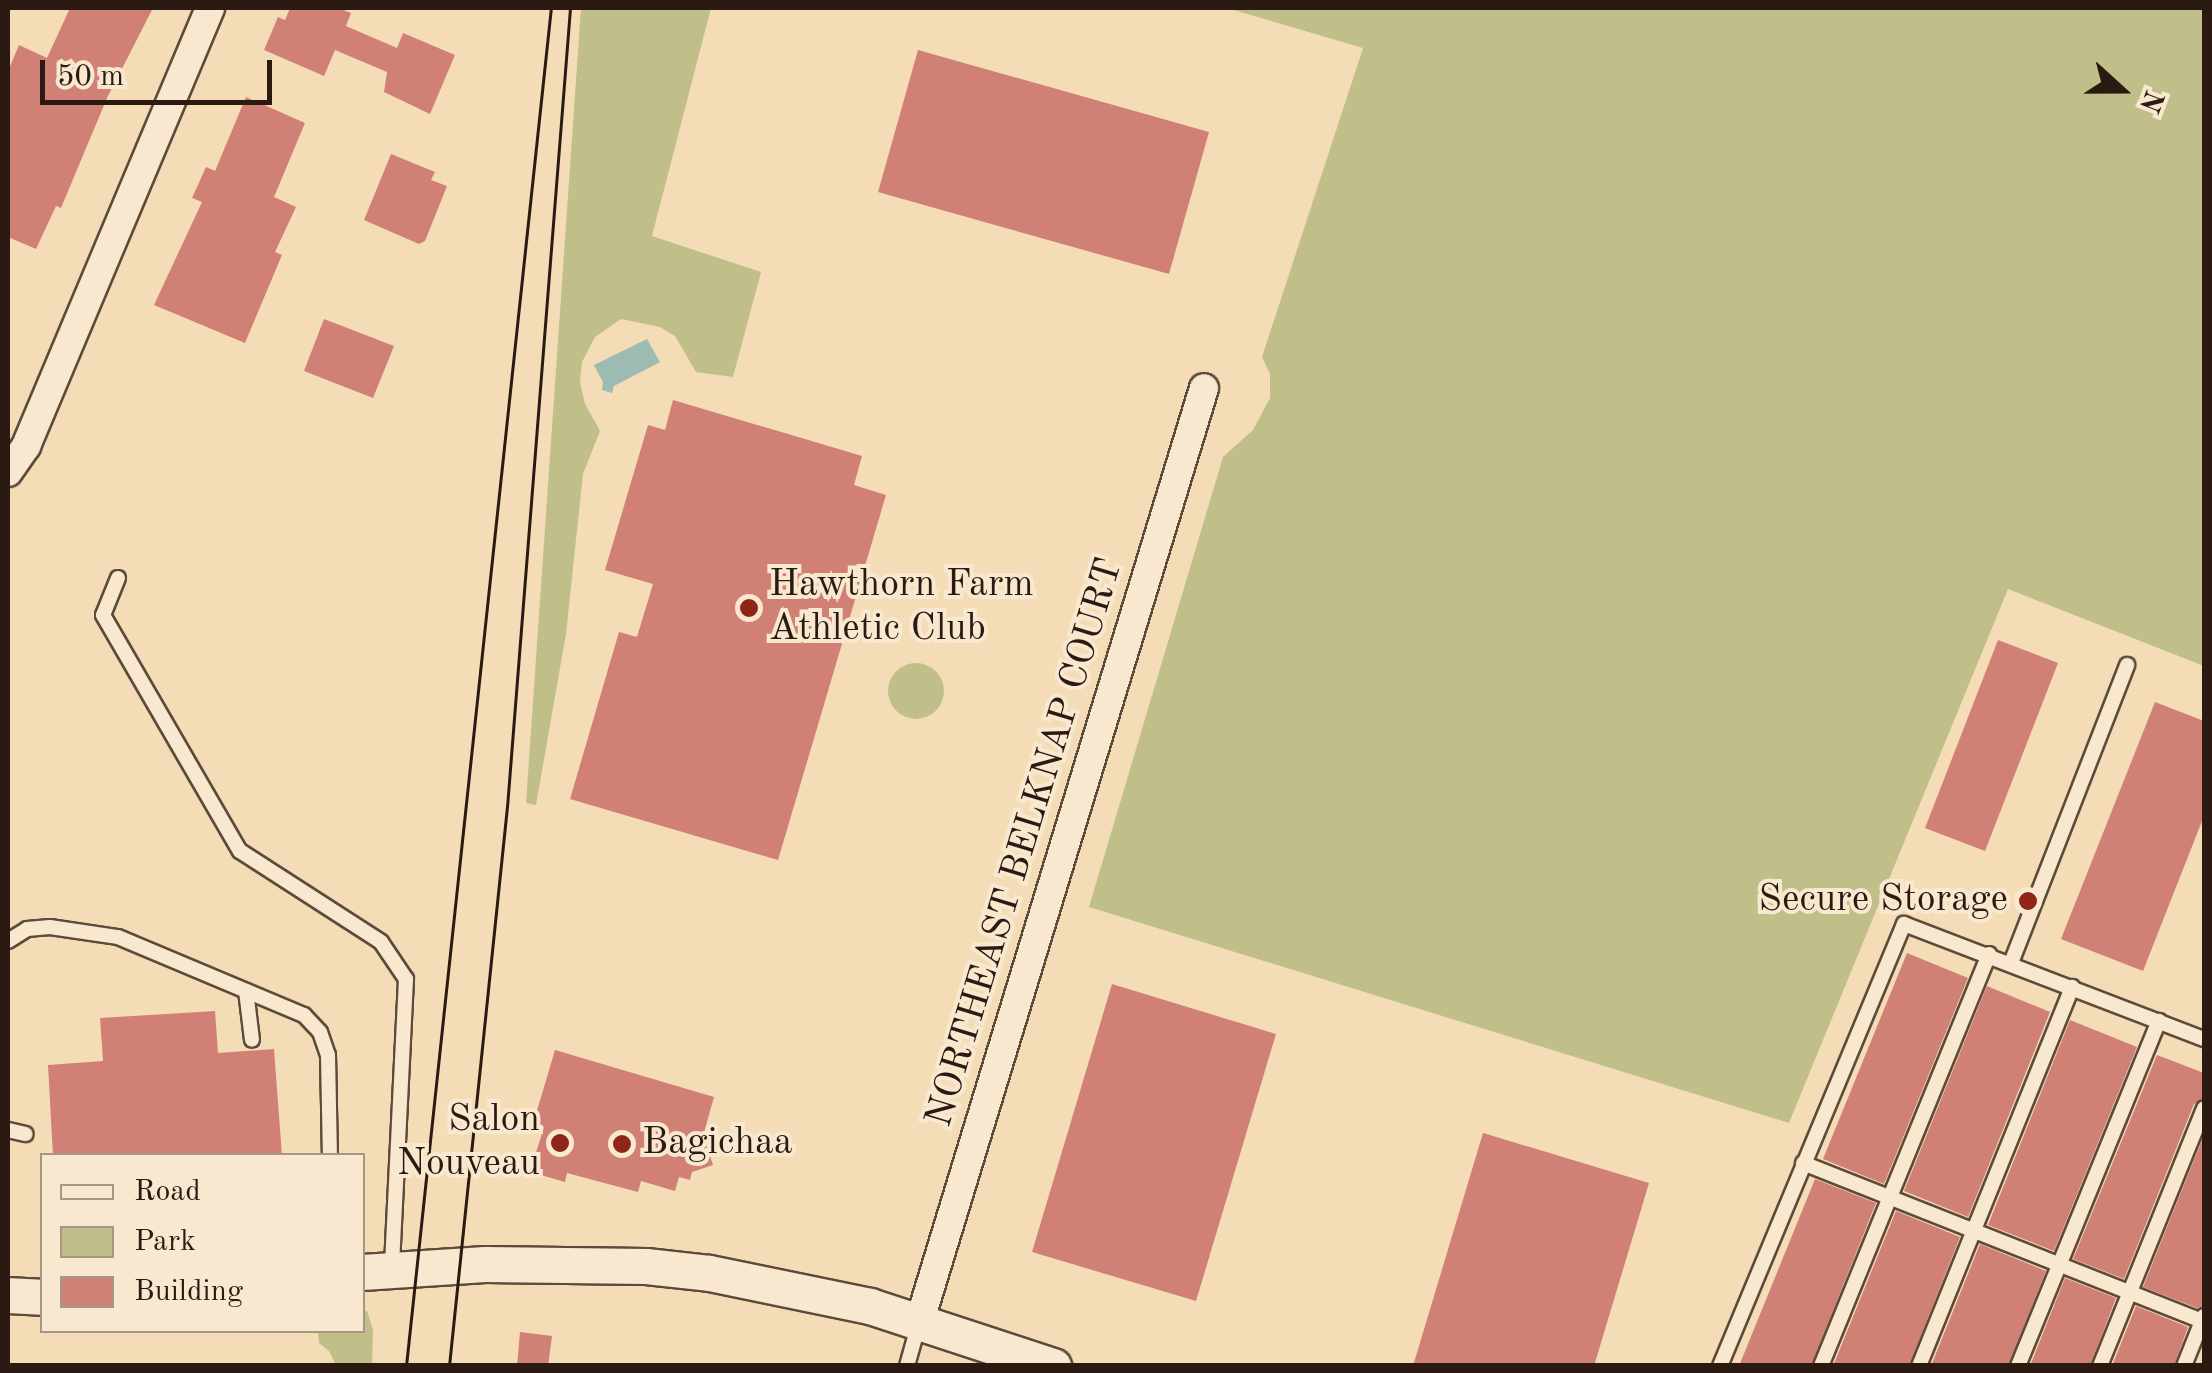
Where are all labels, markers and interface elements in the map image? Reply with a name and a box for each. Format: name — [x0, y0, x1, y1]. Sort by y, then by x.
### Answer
scale bar — [45, 40, 278, 102]
north arrow — [2072, 40, 2172, 140]
text: 50 m — [57, 62, 124, 92]
text: N — [2133, 86, 2167, 116]
street label: NORTHEAST BELKNAP COURT — [918, 553, 1134, 1133]
place label: Hawthorn Farm Athletic Club — [769, 563, 1034, 652]
marker: Hawthorn Farm Athletic Club — [738, 597, 760, 619]
place label: Secure Storage — [1758, 878, 2008, 924]
marker: Secure Storage — [2017, 890, 2039, 912]
place label: Salon Nouveau — [397, 1098, 540, 1188]
place label: Bagichaa — [642, 1121, 793, 1167]
marker: Salon Nouveau — [549, 1132, 571, 1154]
marker: Bagichaa — [611, 1133, 633, 1155]
legend — [40, 1153, 365, 1333]
text: Road — [134, 1177, 201, 1207]
text: Park — [134, 1227, 196, 1257]
text: Building — [134, 1277, 243, 1307]

